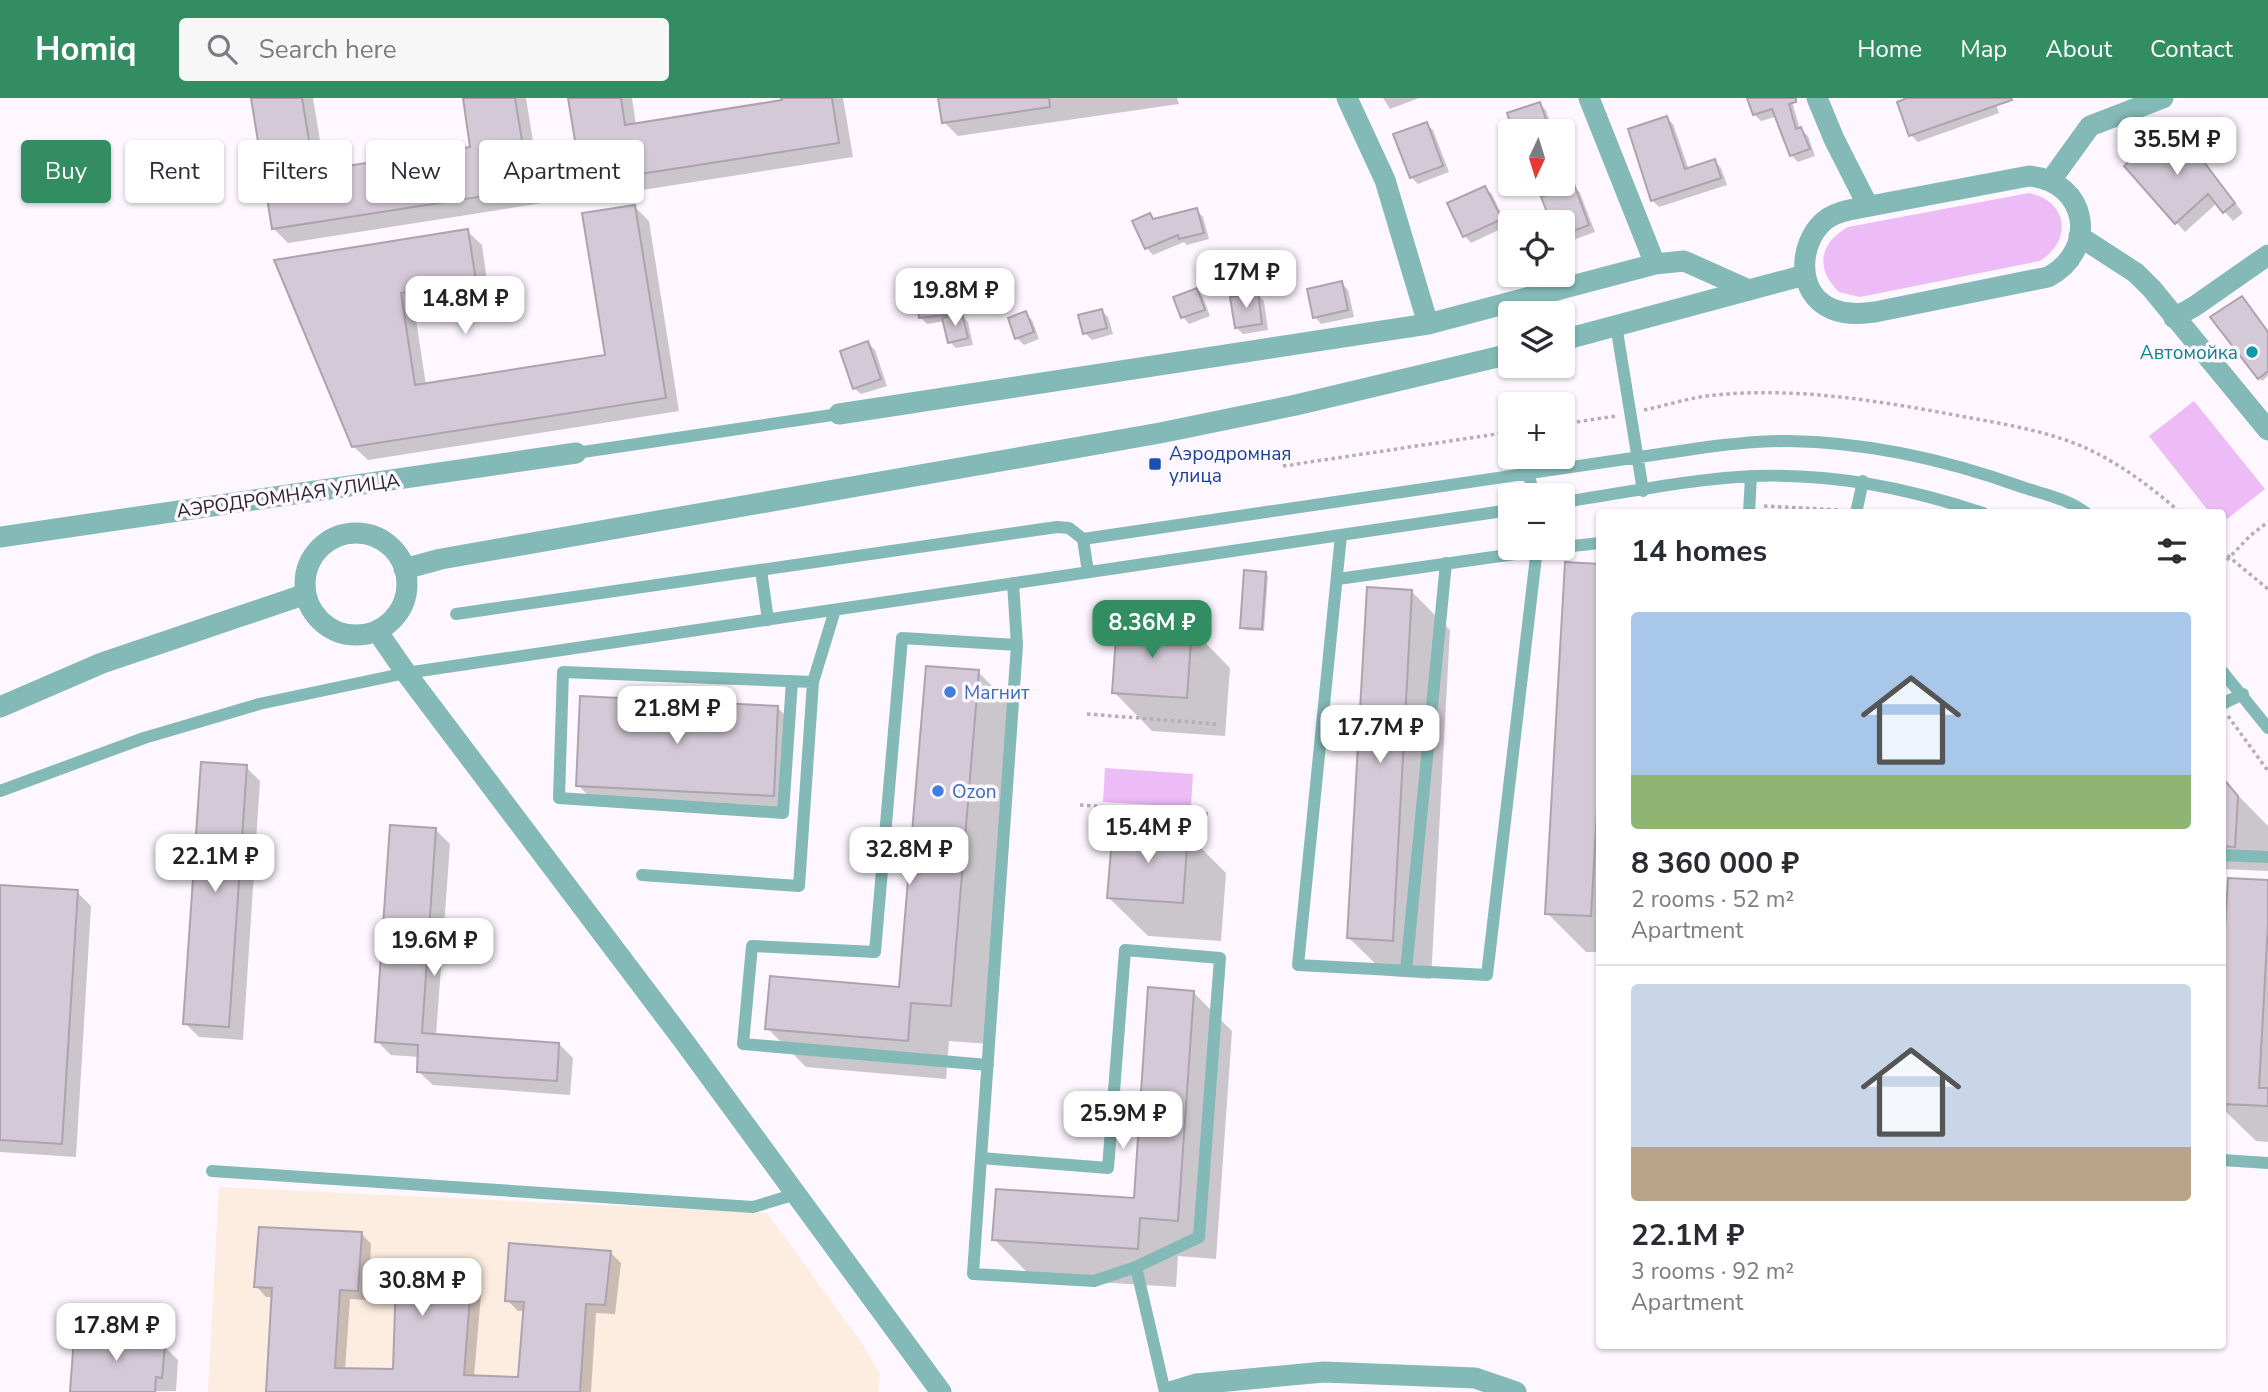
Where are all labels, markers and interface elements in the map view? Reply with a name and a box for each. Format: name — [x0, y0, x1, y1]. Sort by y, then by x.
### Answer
search box — [179, 18, 669, 81]
text: Homiq — [35, 27, 137, 72]
icon: search — [203, 30, 241, 68]
text: Search here — [259, 32, 397, 67]
text: Home — [1857, 33, 1922, 65]
text: Map — [1960, 33, 2007, 65]
text: About — [2045, 33, 2112, 65]
text: Contact — [2150, 33, 2233, 65]
pin: 35.5M ₽ — [2112, 118, 2242, 177]
north arrow — [1498, 119, 1575, 196]
map controls — [1498, 119, 1575, 560]
text: 35.5M ₽ — [2133, 124, 2221, 155]
chip: Buy — [21, 140, 111, 203]
chip: Rent — [125, 140, 224, 203]
chip: Filters — [238, 140, 352, 203]
chip: New — [366, 140, 465, 203]
chip: Apartment — [479, 140, 644, 203]
button: locate — [1498, 210, 1575, 287]
pin: 17M ₽ — [1197, 250, 1295, 310]
text: 17M ₽ — [1212, 257, 1280, 288]
pin: 19.8M ₽ — [890, 268, 1020, 328]
text: 19.8M ₽ — [911, 275, 999, 306]
pin: 14.8M ₽ — [400, 276, 530, 336]
text: 14.8M ₽ — [421, 283, 509, 314]
button: layers — [1498, 301, 1575, 378]
place label: Автомойка — [2140, 340, 2238, 366]
marker: Автомойка — [2244, 344, 2260, 360]
button: + — [1498, 392, 1575, 469]
place label: Аэродромная улица — [1169, 441, 1292, 489]
marker: Аэродромная улица — [1147, 456, 1163, 472]
street label: АЭРОДРОМНАЯ УЛИЦА — [175, 467, 402, 525]
button: − — [1498, 483, 1575, 560]
text: 14 homes — [1631, 531, 1767, 572]
icon: filters — [2153, 532, 2191, 570]
pin: 8.36M ₽ — [1087, 601, 1217, 660]
text: 8.36M ₽ — [1108, 607, 1196, 638]
icon: home — [1848, 657, 1974, 783]
place label: Магнит — [964, 680, 1030, 706]
marker: Магнит — [942, 684, 958, 700]
pin: 21.8M ₽ — [612, 686, 742, 746]
text: 21.8M ₽ — [633, 693, 721, 724]
pin: 17.7M ₽ — [1315, 706, 1445, 765]
text: 17.7M ₽ — [1336, 712, 1424, 743]
place label: Ozon — [952, 779, 997, 805]
marker: Ozon — [930, 783, 946, 799]
pin: 15.4M ₽ — [1083, 806, 1213, 865]
text: 15.4M ₽ — [1104, 812, 1192, 843]
pin: 32.8M ₽ — [844, 828, 974, 887]
pin: 22.1M ₽ — [150, 834, 280, 894]
text: 32.8M ₽ — [865, 834, 953, 865]
text: 22.1M ₽ — [171, 841, 259, 872]
text: 8 360 000 ₽ — [1631, 843, 1799, 884]
text: 2 rooms · 52 m² — [1631, 884, 1794, 915]
text: Apartment — [1631, 915, 1743, 946]
pin: 19.6M ₽ — [369, 918, 499, 978]
text: 19.6M ₽ — [390, 925, 478, 956]
icon: home — [1848, 1029, 1974, 1155]
pin: 25.9M ₽ — [1058, 1091, 1188, 1151]
text: 25.9M ₽ — [1079, 1098, 1167, 1129]
text: 22.1M ₽ — [1631, 1215, 1745, 1256]
text: 3 rooms · 92 m² — [1631, 1256, 1794, 1287]
pin: 30.8M ₽ — [357, 1258, 487, 1318]
text: 30.8M ₽ — [378, 1265, 466, 1296]
text: Apartment — [1631, 1287, 1743, 1318]
pin: 17.8M ₽ — [51, 1304, 181, 1363]
text: 17.8M ₽ — [72, 1310, 160, 1341]

